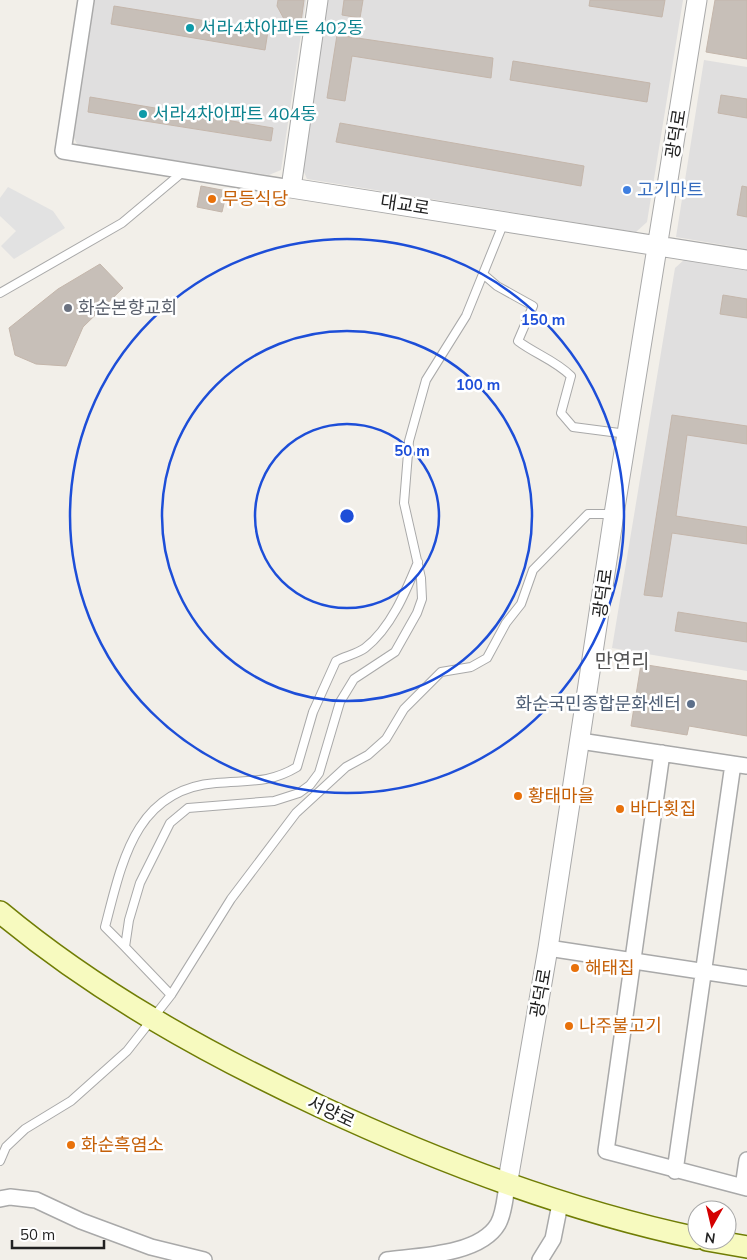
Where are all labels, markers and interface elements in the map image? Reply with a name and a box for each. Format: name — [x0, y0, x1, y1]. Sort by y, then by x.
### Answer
place label: 서라4차아파트 402동 — [200, 16, 364, 39]
marker: 서라4차아파트 402동 — [184, 22, 196, 34]
place label: 서라4차아파트 404동 — [153, 102, 317, 125]
marker: 서라4차아파트 404동 — [137, 108, 149, 120]
street label: 광덕로 — [660, 108, 691, 160]
place label: 고기마트 — [637, 178, 703, 201]
marker: 고기마트 — [621, 184, 633, 196]
place label: 무등식당 — [222, 187, 288, 210]
street label: 대교로 — [379, 189, 431, 220]
marker: 무등식당 — [206, 193, 218, 205]
place label: 화순본향교회 — [78, 296, 177, 319]
marker: 화순본향교회 — [62, 302, 74, 314]
text: 150 m — [521, 310, 565, 329]
text: 100 m — [456, 375, 500, 394]
text: 50 m — [394, 441, 430, 460]
centre of rings — [338, 507, 356, 525]
street label: 광덕로 — [588, 567, 617, 619]
district label: 만연리 — [594, 648, 650, 673]
place label: 화순국민종합문화센터 — [515, 692, 681, 715]
marker: 화순국민종합문화센터 — [685, 698, 697, 710]
place label: 황태마을 — [528, 784, 594, 807]
marker: 황태마을 — [512, 790, 524, 802]
place label: 바다횟집 — [630, 797, 696, 820]
marker: 바다횟집 — [614, 803, 626, 815]
place label: 해태집 — [585, 956, 635, 979]
marker: 해태집 — [569, 962, 581, 974]
street label: 광덕로 — [525, 966, 556, 1019]
place label: 나주불고기 — [579, 1014, 662, 1037]
marker: 나주불고기 — [563, 1020, 575, 1032]
street label: 서양로 — [304, 1091, 359, 1132]
place label: 화순흑염소 — [81, 1133, 164, 1156]
marker: 화순흑염소 — [65, 1139, 77, 1151]
north arrow — [687, 1200, 737, 1250]
scale bar — [12, 1218, 105, 1250]
text: 50 m — [20, 1225, 55, 1244]
text: N — [704, 1228, 717, 1248]

